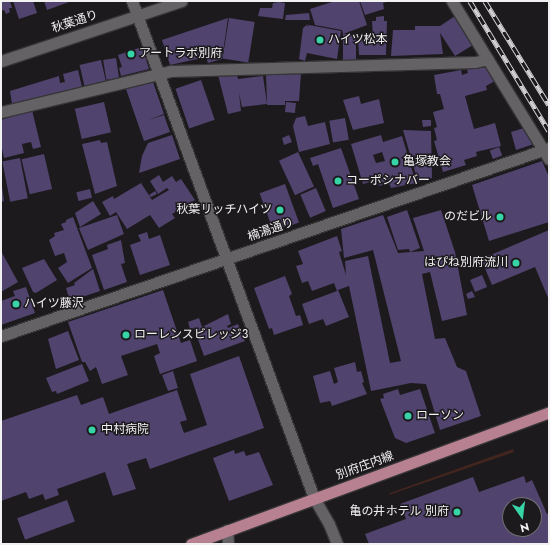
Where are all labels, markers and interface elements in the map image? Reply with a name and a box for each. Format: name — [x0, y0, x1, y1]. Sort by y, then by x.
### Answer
street label: 秋葉通り — [50, 8, 100, 36]
place label: ハイツ松本 — [328, 33, 388, 47]
marker: ハイツ松本 — [315, 35, 325, 45]
place label: アートラボ別府 — [139, 47, 222, 61]
marker: アートラボ別府 — [126, 49, 136, 59]
place label: 亀塚教会 — [403, 155, 451, 169]
marker: 亀塚教会 — [390, 157, 400, 167]
place label: コーポシナバー — [346, 174, 430, 188]
marker: コーポシナバー — [333, 176, 343, 186]
place label: 秋葉リッチハイツ — [176, 203, 272, 217]
marker: 秋葉リッチハイツ — [275, 205, 285, 215]
place label: のだビル — [444, 210, 492, 224]
marker: のだビル — [495, 212, 505, 222]
street label: 楠湯通り — [246, 215, 296, 245]
place label: はぴね別府流川 — [424, 256, 508, 270]
marker: はぴね別府流川 — [511, 258, 521, 268]
place label: ハイツ藤沢 — [24, 297, 84, 311]
marker: ハイツ藤沢 — [11, 299, 21, 309]
place label: ローレンスビレッジ3 — [134, 328, 249, 342]
marker: ローレンスビレッジ3 — [121, 330, 131, 340]
place label: ローソン — [416, 409, 464, 423]
marker: ローソン — [403, 411, 413, 421]
place label: 中村病院 — [101, 423, 149, 437]
marker: 中村病院 — [86, 424, 98, 436]
street label: 別府庄内線 — [334, 449, 396, 483]
north arrow — [502, 497, 542, 537]
place label: 亀の井ホテル 別府 — [349, 505, 449, 519]
marker: 亀の井ホテル 別府 — [452, 507, 462, 517]
text: N — [518, 519, 531, 536]

